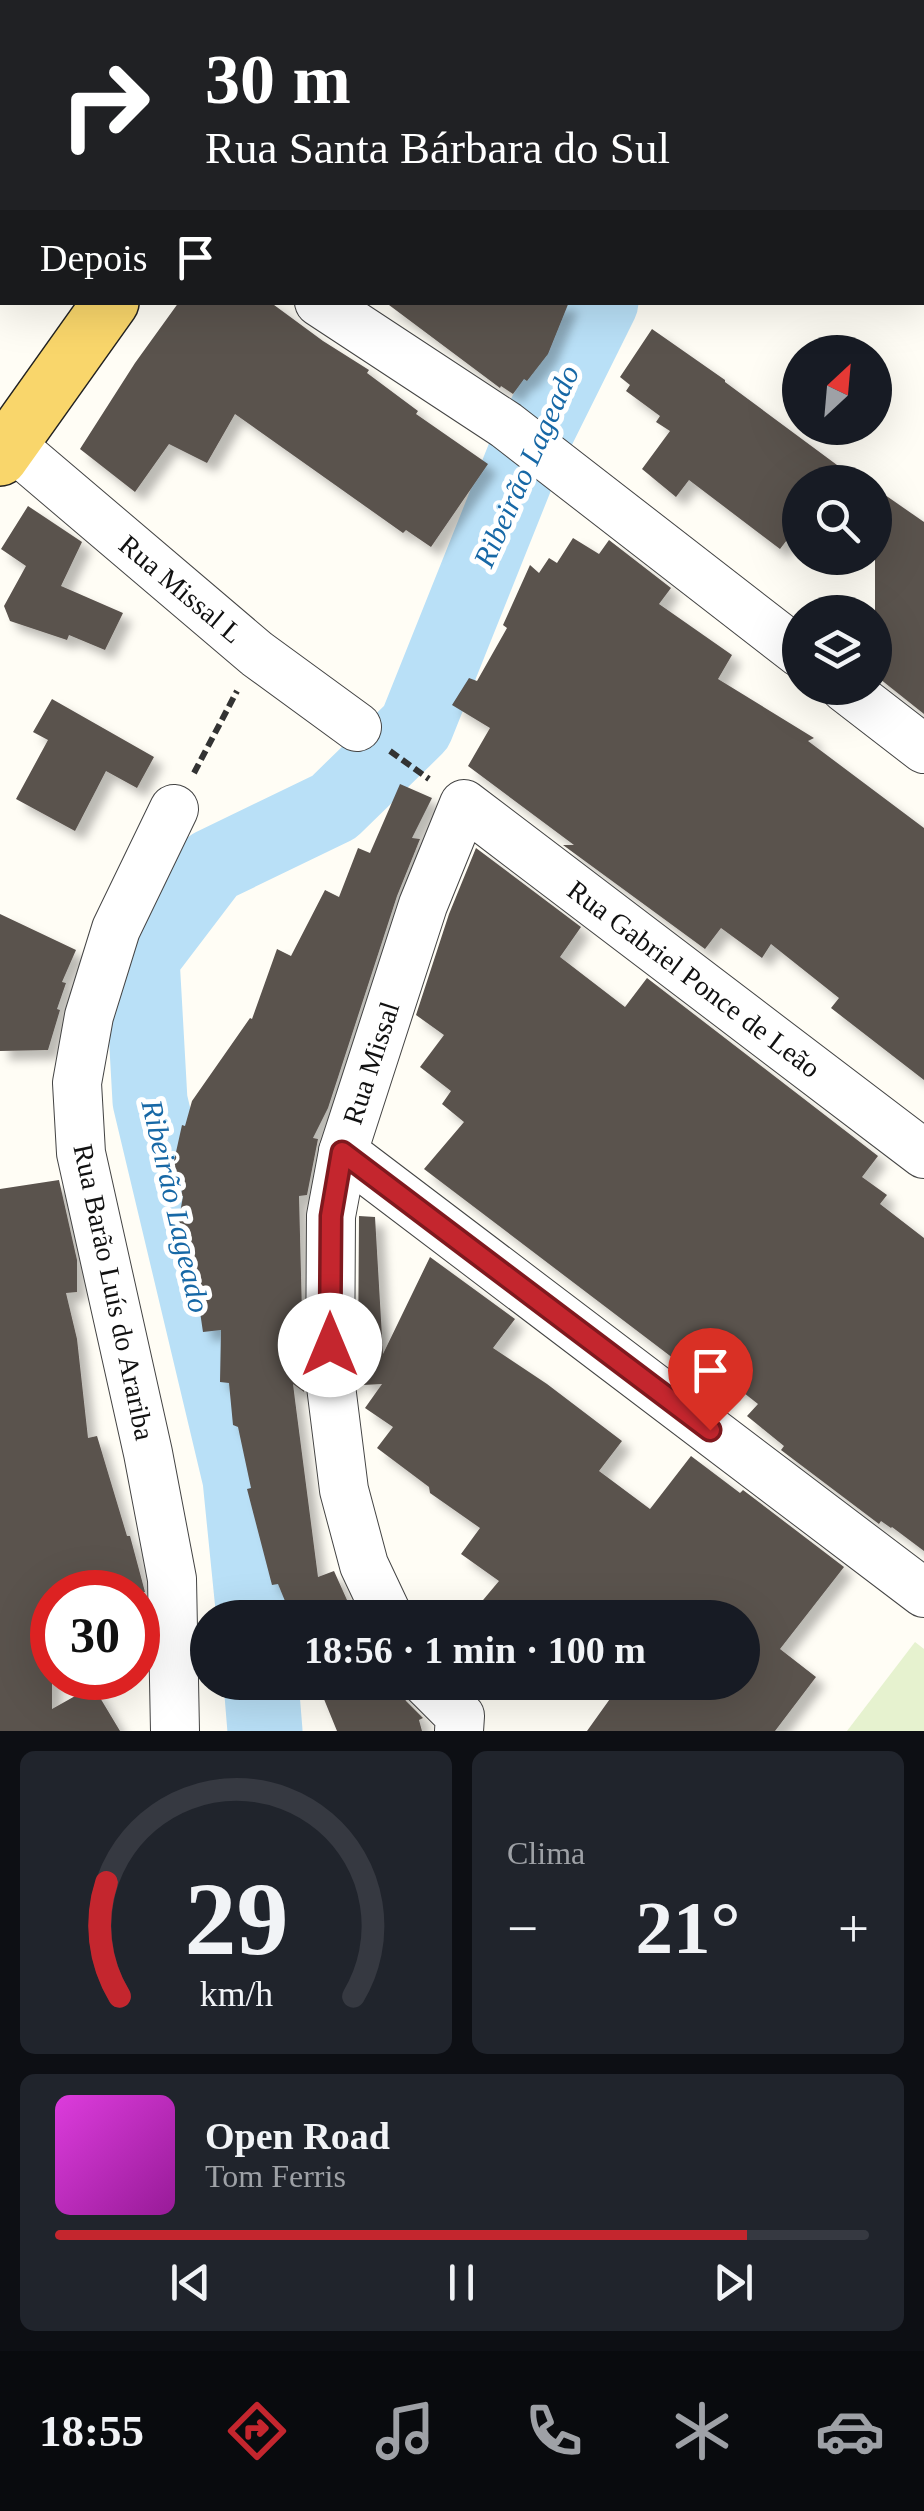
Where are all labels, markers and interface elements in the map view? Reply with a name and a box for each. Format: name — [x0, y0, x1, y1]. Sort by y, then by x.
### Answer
icon: right — [40, 40, 170, 170]
text: 30 m — [205, 41, 351, 118]
text: Rua Santa Bárbara do Sul — [205, 123, 670, 173]
icon: arrive — [168, 230, 223, 285]
text: Depois — [40, 237, 148, 279]
north arrow — [782, 335, 892, 445]
map controls — [782, 335, 892, 705]
water label: Ribeirão Lageado — [466, 360, 585, 573]
button: search — [782, 465, 892, 575]
street label: Rua Missal L — [113, 529, 249, 649]
button: layers — [782, 595, 892, 705]
street label: Rua Gabriel Ponce de Leão — [562, 874, 826, 1084]
street label: Rua Missal — [337, 998, 405, 1128]
water label: Ribeirão Lageado — [135, 1095, 217, 1316]
street label: Rua Barão Luís do Arariba — [67, 1141, 161, 1443]
position arrow — [278, 1293, 382, 1397]
pin — [668, 1328, 753, 1431]
icon: arrive — [683, 1343, 738, 1398]
speed limit sign: 30 — [30, 1570, 160, 1700]
text: 18:56 · 1 min · 100 m — [304, 1629, 646, 1671]
text: Clima — [507, 1835, 585, 1871]
text: 29 — [184, 1861, 288, 1976]
text: 21° — [636, 1886, 741, 1969]
text: − — [507, 1898, 538, 1959]
text: + — [838, 1898, 869, 1959]
text: km/h — [199, 1974, 273, 2014]
text: Open Road — [205, 2115, 390, 2157]
text: Tom Ferris — [205, 2158, 346, 2194]
icon: previous — [163, 2255, 218, 2310]
icon: pause — [434, 2255, 489, 2310]
icon: next — [706, 2255, 761, 2310]
icon: directions — [222, 2396, 292, 2466]
icon: music — [370, 2396, 440, 2466]
icon: phone — [519, 2396, 589, 2466]
icon: climate — [667, 2396, 737, 2466]
icon: car — [815, 2396, 885, 2466]
text: 18:55 — [39, 2406, 144, 2456]

